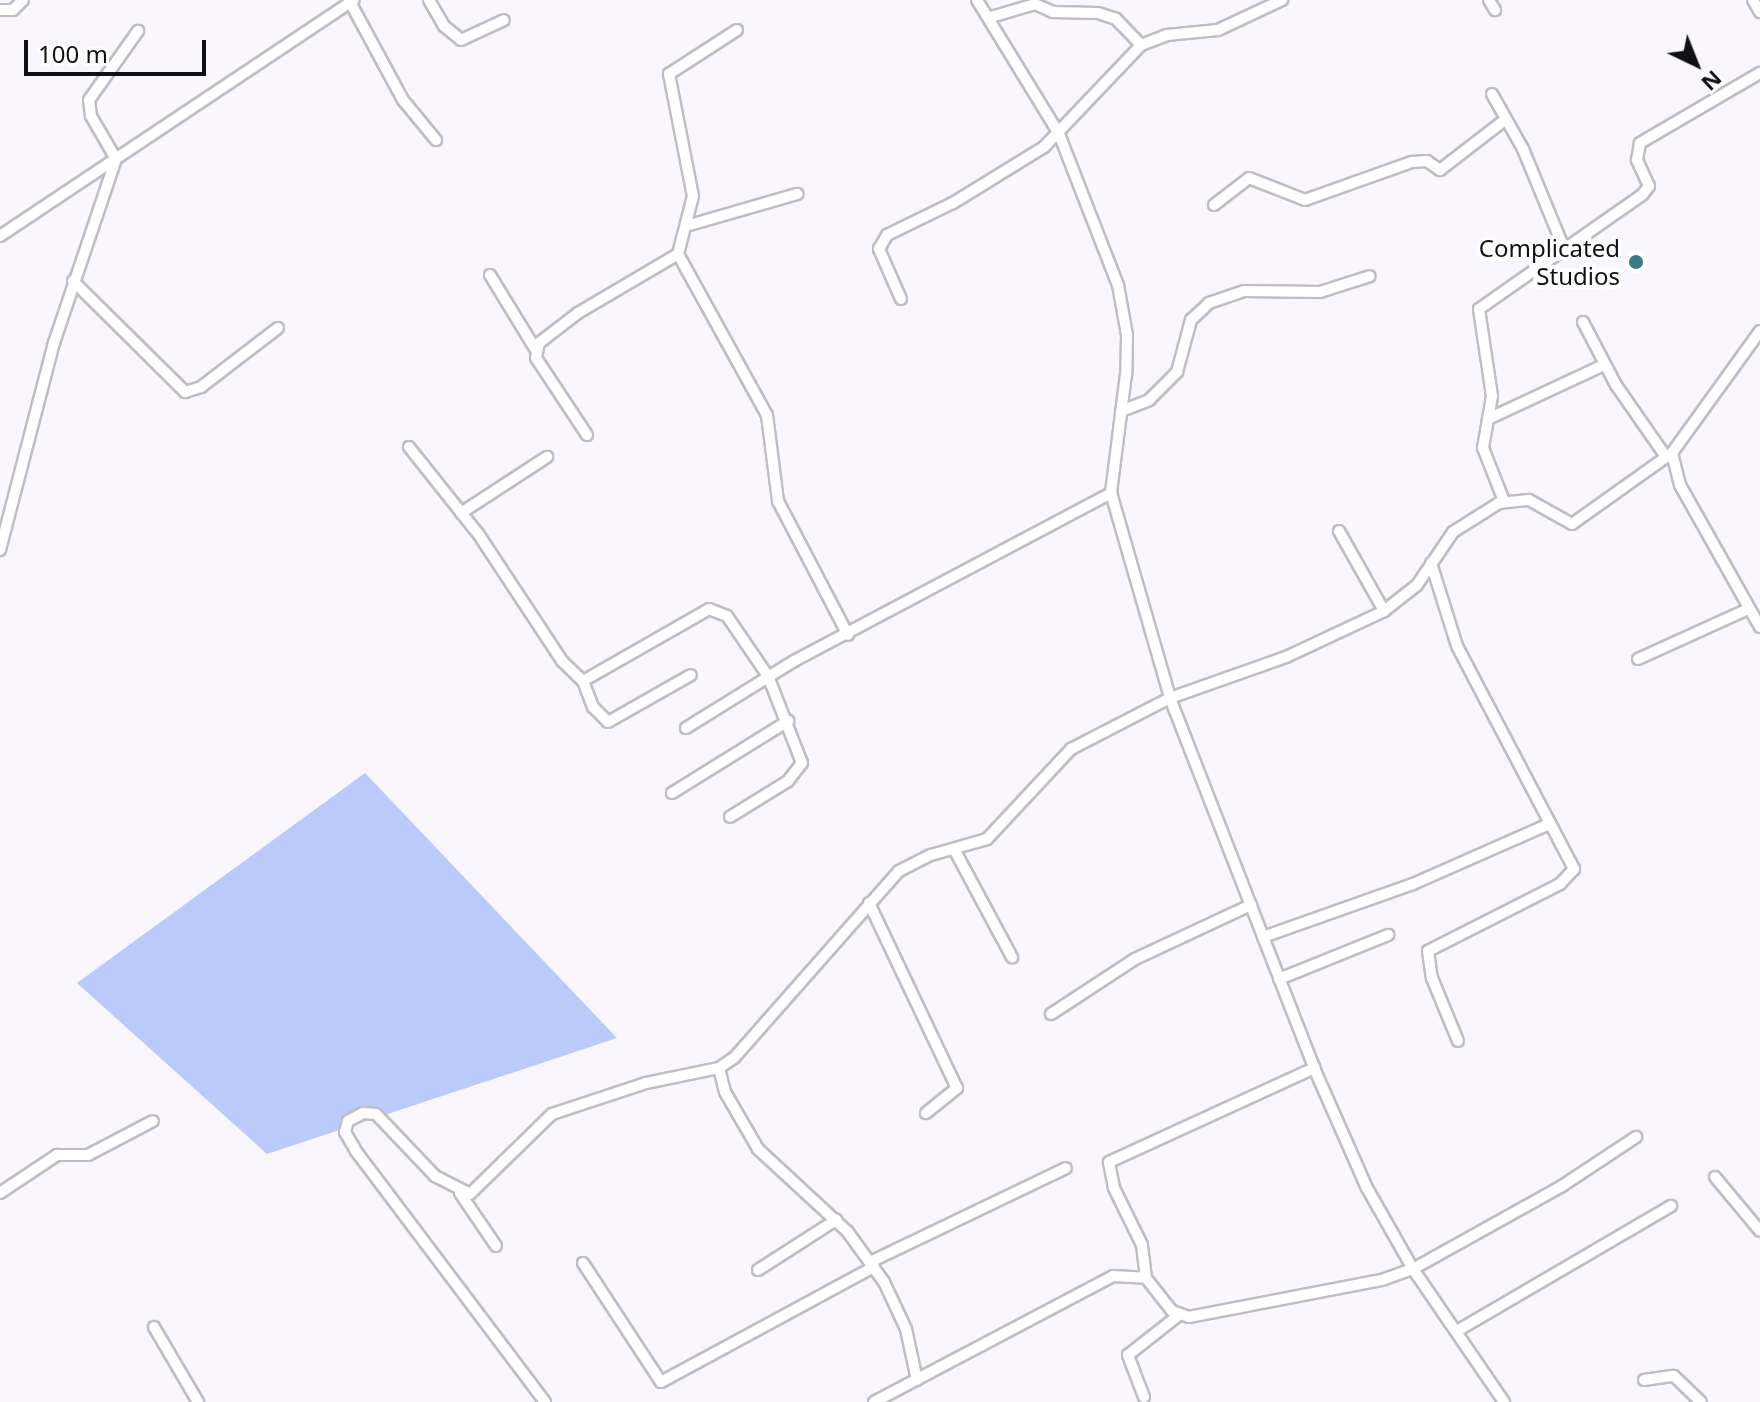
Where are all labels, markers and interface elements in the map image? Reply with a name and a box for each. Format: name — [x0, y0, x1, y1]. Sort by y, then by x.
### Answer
scale bar — [28, 24, 210, 74]
north arrow — [1656, 24, 1736, 104]
text: 100 m — [38, 37, 108, 70]
text: N — [1696, 64, 1729, 99]
place label: Complicated Studios — [1479, 234, 1620, 290]
marker: Complicated Studios — [1627, 253, 1645, 271]

